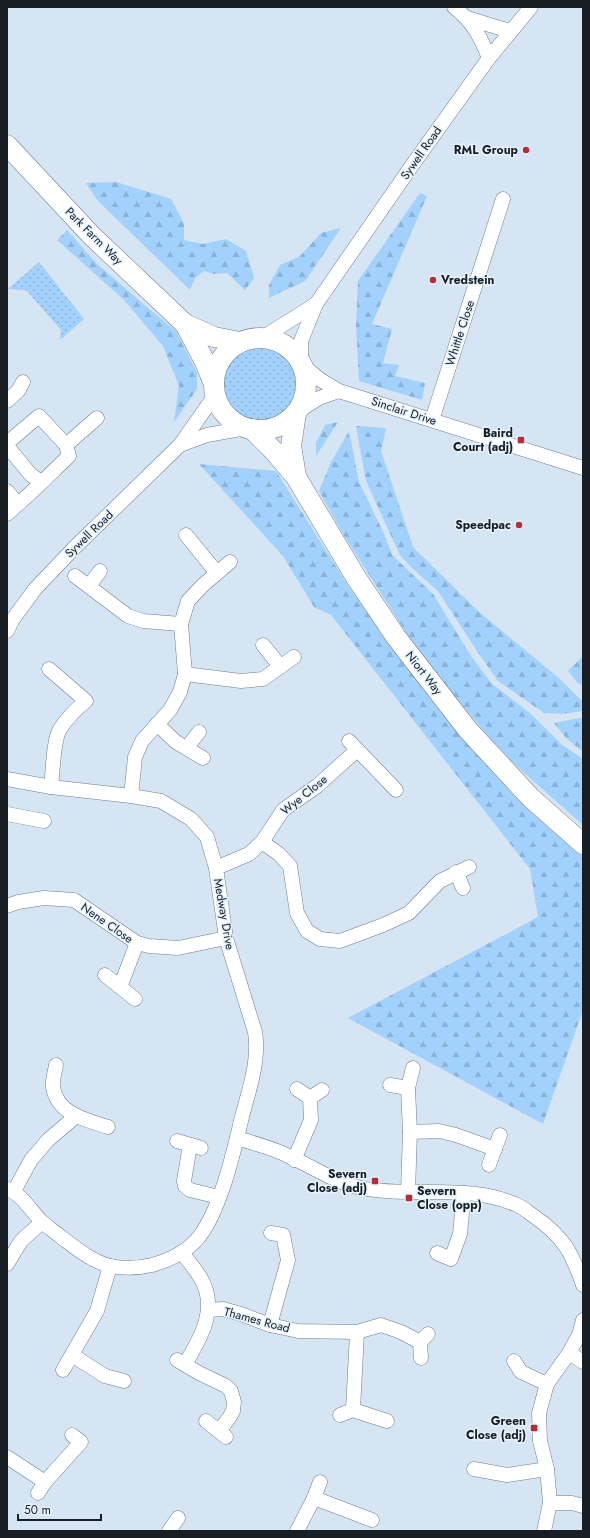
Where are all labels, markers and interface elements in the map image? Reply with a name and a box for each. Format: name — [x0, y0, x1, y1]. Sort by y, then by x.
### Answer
street label: Sywell Road — [396, 123, 446, 183]
place label: RML Group — [454, 141, 519, 159]
marker: RML Group — [521, 145, 531, 155]
street label: Park Farm Way — [61, 203, 127, 269]
place label: Vredstein — [440, 271, 494, 289]
marker: Vredstein — [428, 275, 438, 285]
street label: Whittle Close — [441, 298, 479, 368]
street label: Sinclair Drive — [369, 392, 439, 430]
place label: Baird Court (adj) — [453, 424, 513, 456]
marker: Baird Court (adj) — [516, 435, 526, 445]
street label: Sywell Road — [61, 506, 117, 562]
place label: Speedpac — [455, 516, 511, 534]
marker: Speedpac — [514, 520, 524, 530]
street label: Niort Way — [401, 647, 447, 699]
street label: Wye Close — [277, 771, 331, 819]
street label: Medway Drive — [209, 877, 239, 951]
street label: Nene Close — [77, 898, 137, 948]
place label: Severn Close (adj) — [307, 1165, 367, 1197]
marker: Severn Close (adj) — [370, 1176, 380, 1186]
place label: Severn Close (opp) — [417, 1182, 482, 1214]
marker: Severn Close (opp) — [404, 1193, 414, 1203]
street label: Thames Road — [222, 1303, 292, 1337]
place label: Green Close (adj) — [466, 1412, 526, 1444]
marker: Green Close (adj) — [529, 1423, 539, 1433]
scale bar — [18, 1496, 101, 1522]
text: 50 m — [24, 1501, 51, 1519]

